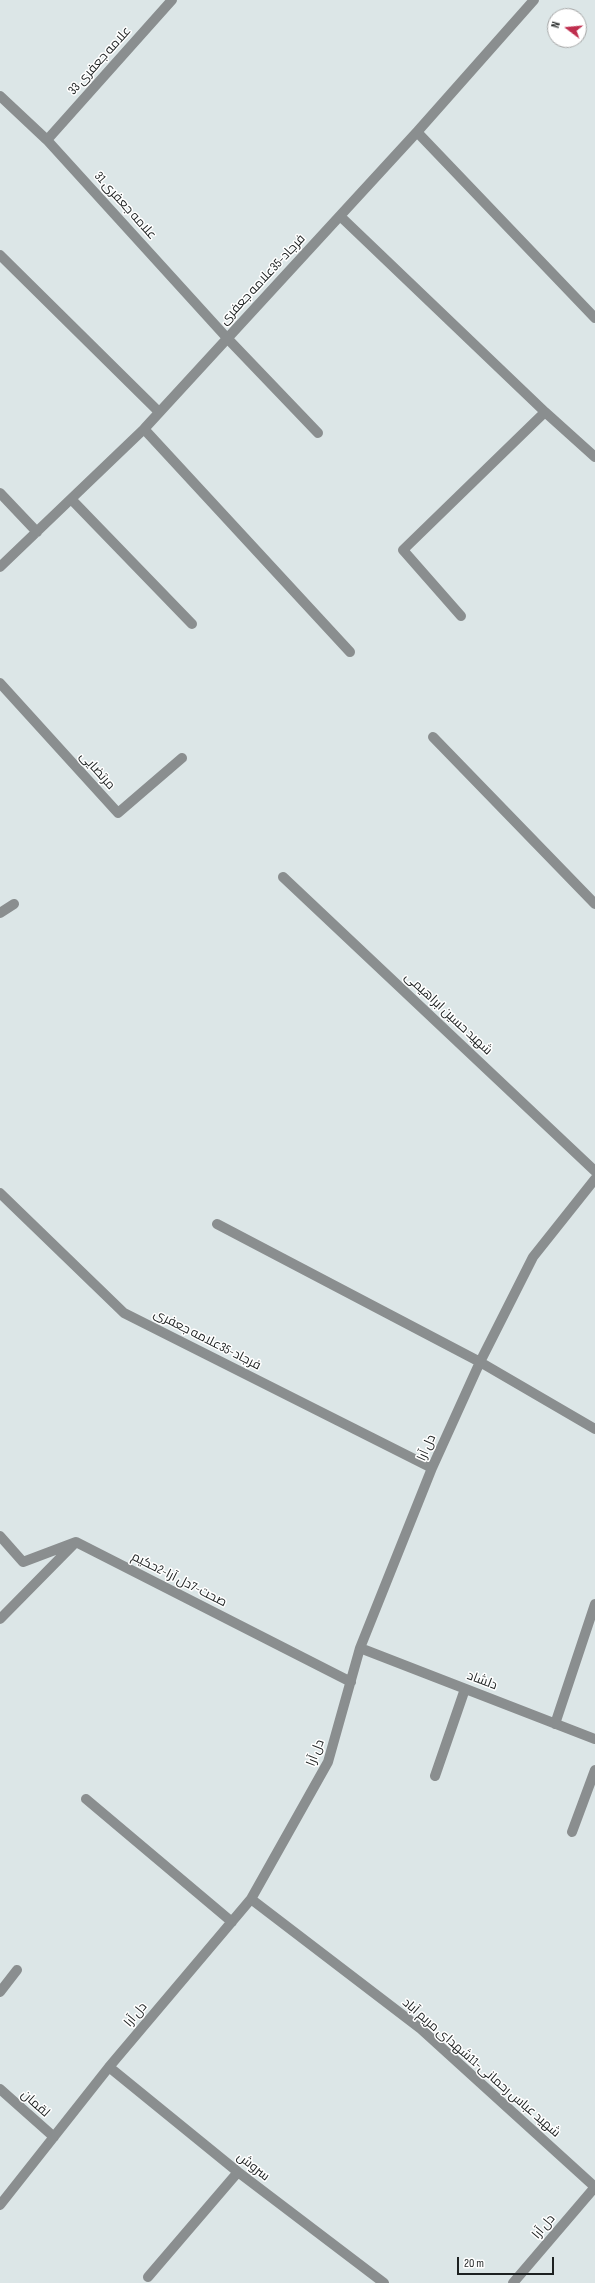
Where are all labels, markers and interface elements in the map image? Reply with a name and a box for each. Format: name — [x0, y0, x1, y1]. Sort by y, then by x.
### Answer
north arrow — [547, 8, 587, 48]
text: N — [549, 20, 563, 29]
street label: علامه جعفری 33 — [65, 24, 135, 98]
street label: علامه جعفری 31 — [91, 169, 159, 243]
street label: فرجاد-35علامه جعفری — [217, 231, 309, 329]
street label: مرتضایی — [76, 749, 118, 793]
street label: شهید حسین ابراهیمی — [401, 969, 495, 1059]
street label: فرجاد-35علامه جعفری — [151, 1306, 263, 1374]
street label: دل آرا — [414, 1432, 440, 1464]
street label: صحت-7دل آرا-2حکیم — [129, 1549, 229, 1611]
street label: دلشاد — [465, 1668, 499, 1694]
street label: دل آرا — [304, 1737, 328, 1769]
street label: شهید عباس رحمانی-11شهدای مریم آباد — [399, 1995, 563, 2141]
street label: دل آرا — [121, 1999, 151, 2031]
street label: لقمان — [17, 2087, 53, 2121]
street label: سروش — [234, 2149, 272, 2185]
street label: دل آرا — [529, 2211, 559, 2243]
scale bar — [459, 2249, 556, 2275]
text: 20 m — [464, 2256, 484, 2271]

